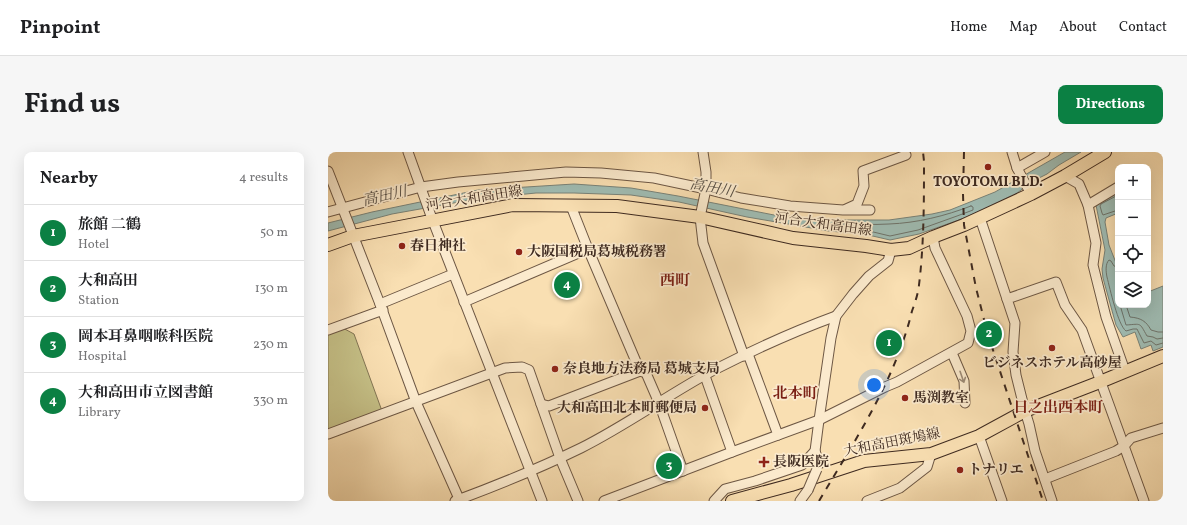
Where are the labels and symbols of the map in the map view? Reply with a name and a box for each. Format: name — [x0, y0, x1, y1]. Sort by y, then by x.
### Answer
marker: TOYOTOMI BLD. — [983, 162, 993, 172]
place label: TOYOTOMI BLD. — [933, 173, 1043, 192]
water label: 高田川 — [688, 174, 738, 204]
water label: 高田川 — [361, 181, 411, 212]
street label: 河合大和高田線 — [424, 182, 524, 216]
street label: 河合大和高田線 — [773, 209, 873, 241]
place label: 春日神社 — [410, 237, 466, 256]
marker: 春日神社 — [397, 241, 407, 251]
place label: 大阪国税局葛城税務署 — [527, 243, 667, 262]
marker: 大阪国税局葛城税務署 — [514, 247, 524, 257]
pin: 4 — [554, 270, 580, 300]
district label: 西町 — [660, 271, 690, 292]
pin: 2 — [976, 319, 1002, 349]
pin: 1 — [876, 328, 902, 358]
marker: ビジネスホテル高砂屋 — [1047, 343, 1057, 353]
place label: ビジネスホテル高砂屋 — [983, 354, 1121, 373]
place label: 奈良地方法務局 葛城支局 — [563, 360, 720, 379]
marker: 奈良地方法務局 葛城支局 — [550, 364, 560, 374]
one-way arrow — [958, 371, 966, 383]
your location — [864, 375, 884, 395]
district label: 北本町 — [772, 384, 818, 405]
place label: 馬渕教室 — [913, 389, 969, 408]
marker: 馬渕教室 — [900, 393, 910, 403]
district label: 日之出西本町 — [1013, 398, 1103, 419]
place label: 大和高田北本町郵便局 — [557, 399, 697, 418]
marker: 大和高田北本町郵便局 — [700, 403, 710, 413]
street label: 大和高田斑鳩線 — [842, 424, 942, 462]
pin: 3 — [656, 451, 682, 481]
place label: 長阪医院 — [773, 453, 829, 472]
marker: 長阪医院 — [758, 456, 770, 468]
place label: トナリエ — [968, 461, 1024, 480]
marker: トナリエ — [955, 465, 965, 475]

